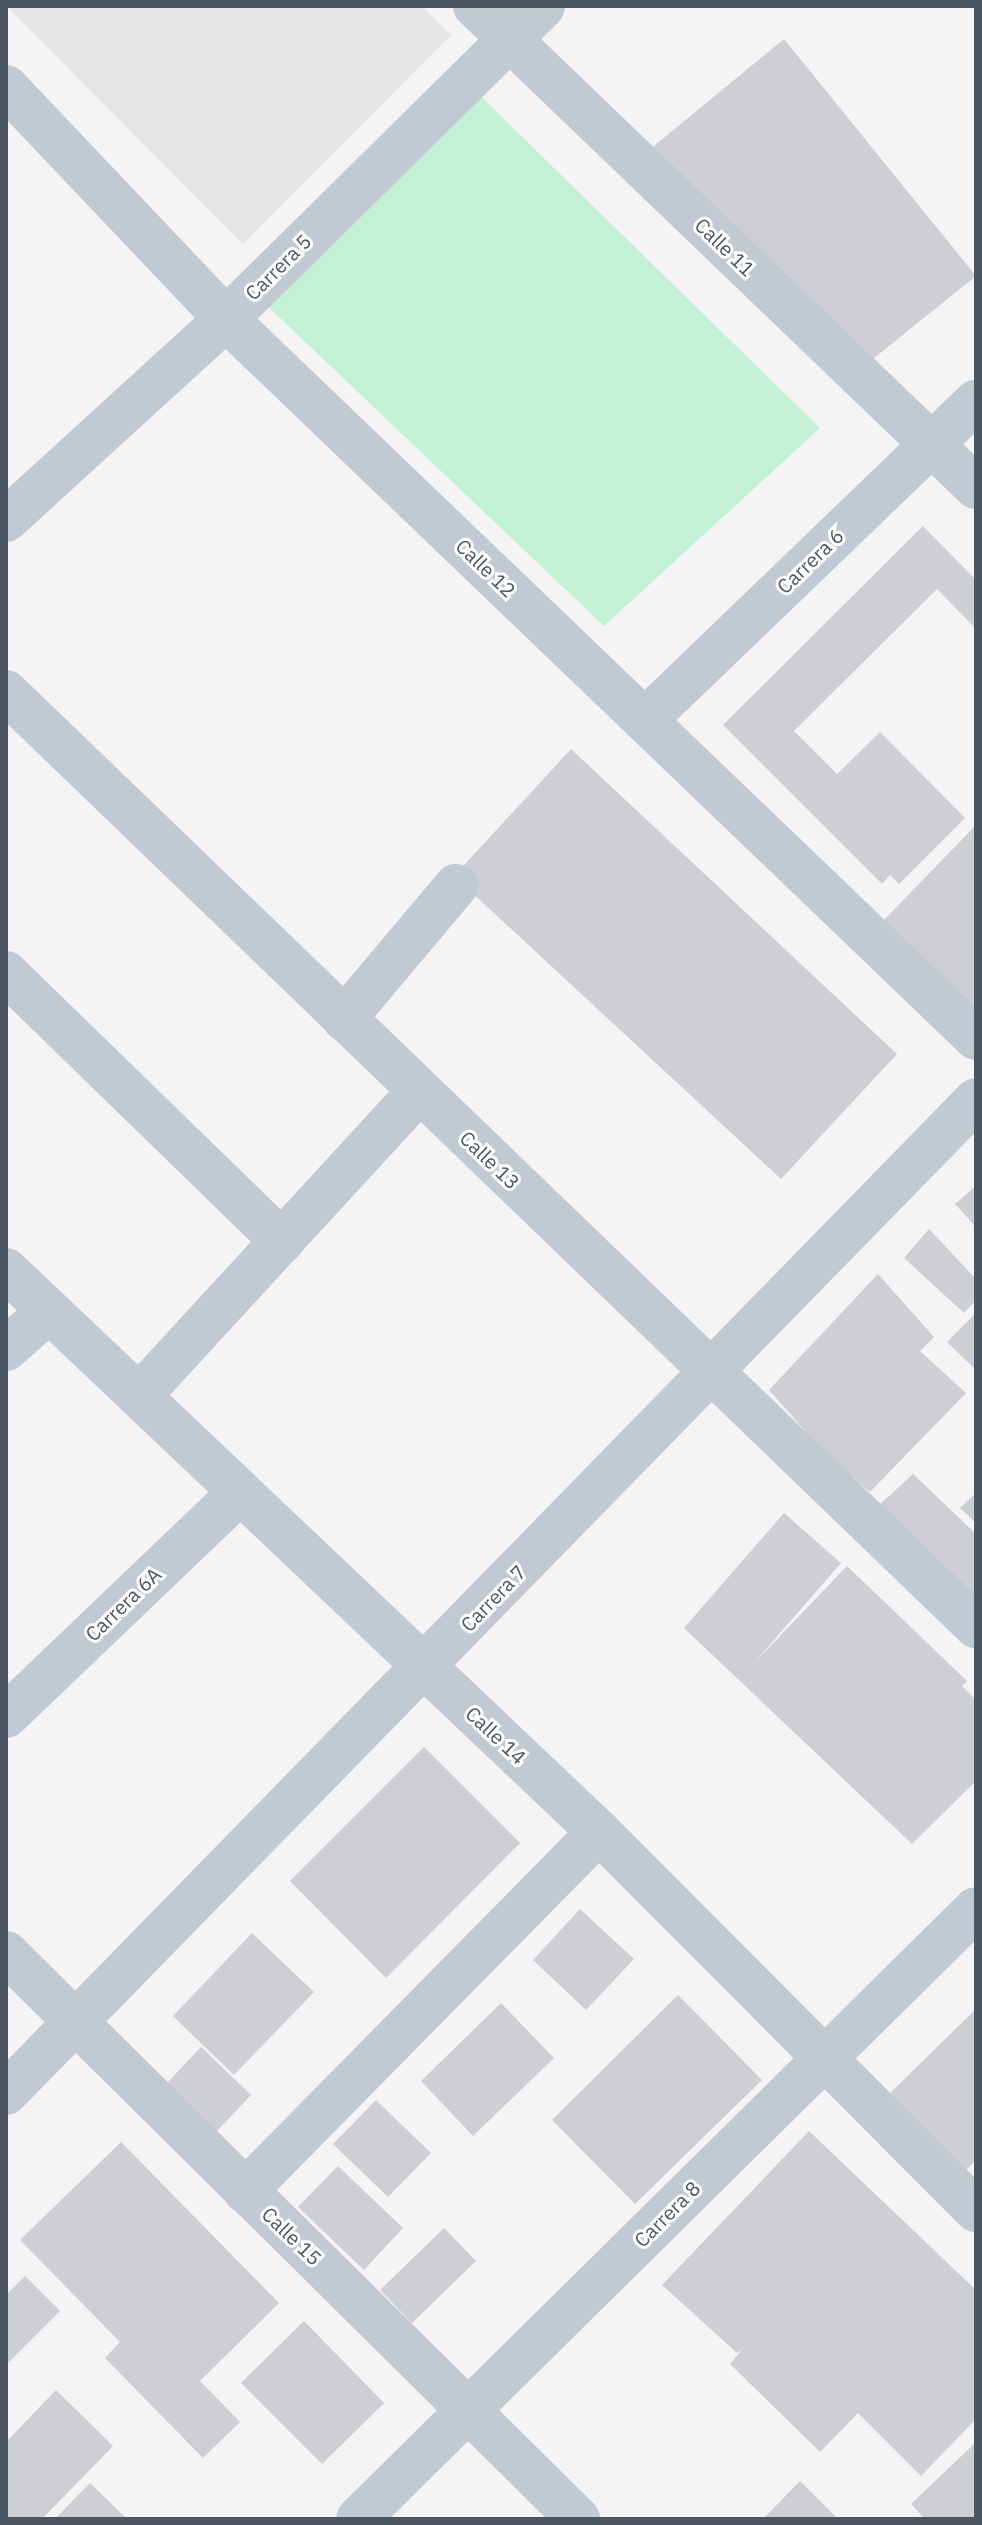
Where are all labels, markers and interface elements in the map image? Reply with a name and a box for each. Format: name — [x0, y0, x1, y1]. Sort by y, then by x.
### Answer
street label: Calle 11 — [690, 213, 760, 281]
street label: Carrera 5 — [240, 229, 316, 305]
street label: Carrera 6 — [772, 523, 848, 599]
street label: Calle 12 — [451, 534, 521, 602]
street label: Calle 13 — [455, 1126, 525, 1194]
street label: Carrera 7 — [455, 1560, 531, 1636]
street label: Carrera 6A — [80, 1562, 166, 1646]
street label: Calle 14 — [461, 1701, 531, 1769]
street label: Carrera 8 — [629, 2176, 705, 2252]
street label: Calle 15 — [257, 2202, 327, 2270]

